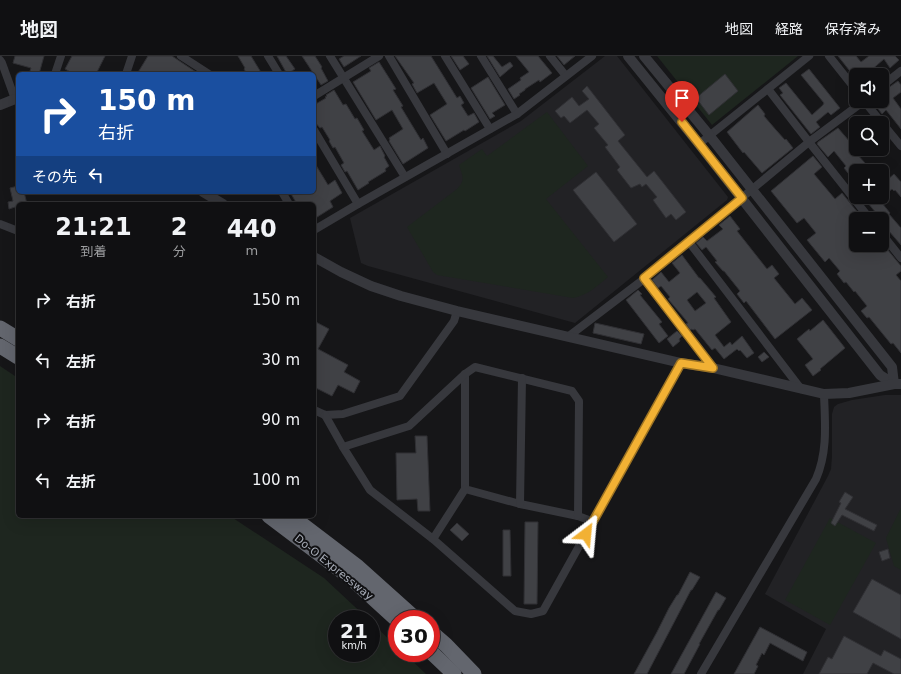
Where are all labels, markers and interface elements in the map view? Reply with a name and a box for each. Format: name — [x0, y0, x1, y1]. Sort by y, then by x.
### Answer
text: 地図 — [20, 18, 58, 40]
text: 地図 — [725, 21, 753, 37]
text: 経路 — [775, 21, 803, 37]
text: 保存済み — [825, 21, 881, 37]
map controls — [849, 68, 889, 252]
button: sound — [849, 68, 889, 108]
pin — [665, 81, 699, 122]
text: 150 m — [98, 84, 195, 117]
icon: arrive — [671, 87, 693, 109]
icon: right — [32, 88, 84, 140]
button: search — [849, 116, 889, 156]
text: 右折 — [98, 122, 134, 143]
icon: left — [85, 164, 107, 186]
button: + — [849, 164, 889, 204]
text: その先 — [32, 168, 77, 186]
button: − — [849, 212, 889, 252]
text: 21:21 — [55, 213, 132, 241]
text: 2 — [171, 213, 187, 241]
text: 440 — [227, 215, 277, 243]
text: m — [245, 243, 258, 258]
text: 到着 — [80, 244, 106, 259]
text: 分 — [173, 244, 186, 259]
icon: right — [32, 289, 54, 311]
text: 150 m — [252, 291, 300, 309]
text: 右折 — [66, 293, 96, 311]
icon: left — [32, 349, 54, 371]
text: 30 m — [262, 351, 300, 369]
text: 左折 — [66, 353, 96, 371]
icon: right — [32, 409, 54, 431]
text: 90 m — [262, 411, 300, 429]
text: 右折 — [66, 413, 96, 431]
icon: left — [32, 469, 54, 491]
text: 100 m — [252, 471, 300, 489]
text: 左折 — [66, 473, 96, 491]
position arrow — [565, 513, 607, 555]
street label: Do-O Expressway — [292, 532, 376, 603]
speed limit sign: 30 — [388, 610, 440, 662]
text: 21 — [340, 619, 368, 643]
text: km/h — [341, 640, 367, 651]

